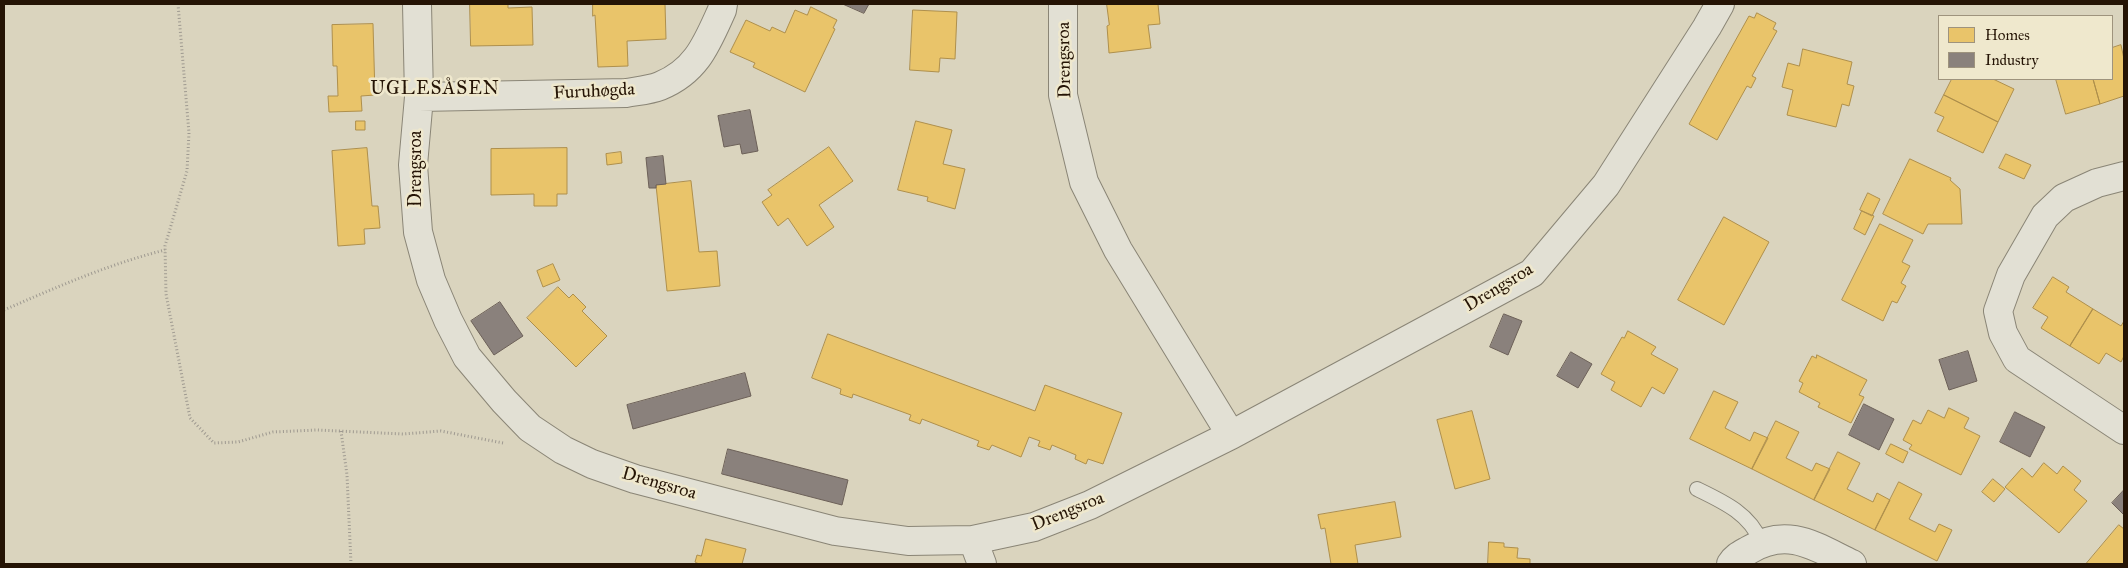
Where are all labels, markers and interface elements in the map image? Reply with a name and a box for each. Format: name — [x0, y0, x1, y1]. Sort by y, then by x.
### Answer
legend — [1938, 15, 2113, 80]
street label: Drengsroa — [1054, 22, 1076, 98]
text: Homes — [1985, 26, 2030, 44]
text: Industry — [1985, 51, 2039, 69]
district label: UGLESÅSEN — [369, 78, 501, 100]
street label: Furuhøgda — [553, 79, 635, 105]
street label: Drengsroa — [406, 131, 428, 207]
street label: Drengsroa — [1461, 259, 1537, 317]
street label: Drengsroa — [619, 463, 699, 505]
street label: Drengsroa — [1028, 488, 1108, 536]

